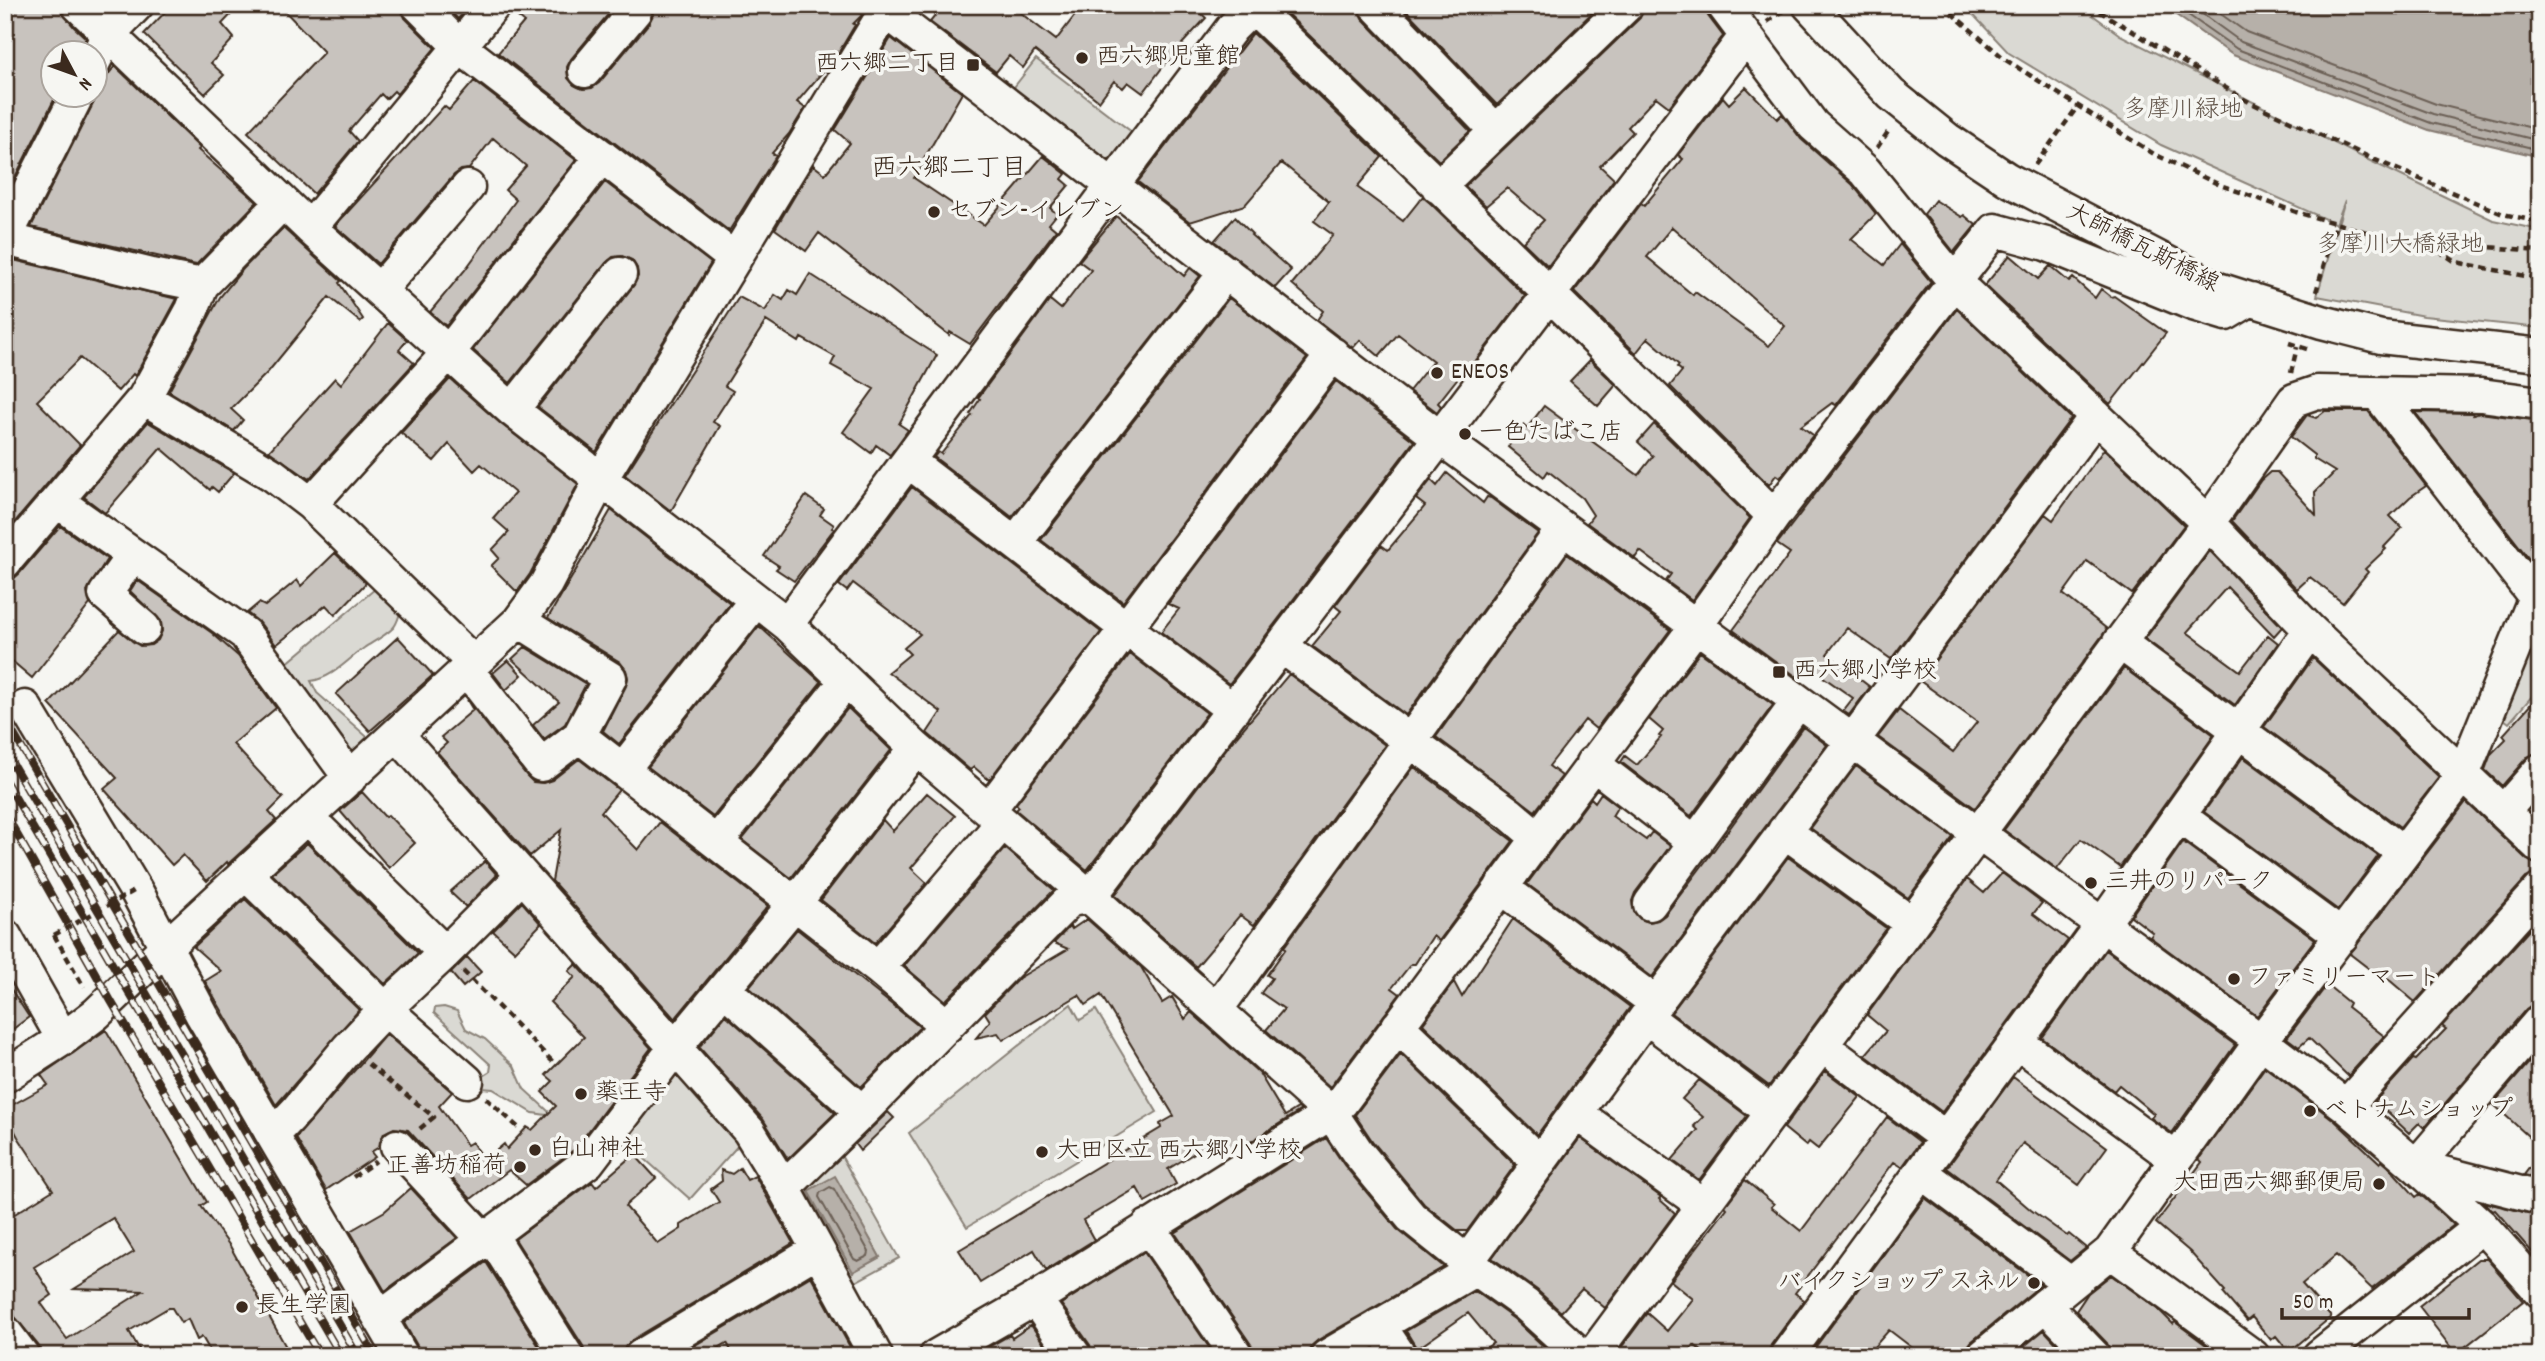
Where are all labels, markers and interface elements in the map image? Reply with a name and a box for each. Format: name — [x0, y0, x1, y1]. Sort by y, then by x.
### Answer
north arrow — [38, 38, 108, 108]
place label: 西六郷児童館 — [1096, 41, 1240, 75]
place label: 西六郷二丁目 — [815, 48, 959, 82]
marker: 西六郷児童館 — [1074, 50, 1090, 66]
marker: 西六郷二丁目 — [965, 57, 981, 73]
text: N — [71, 70, 97, 95]
park label: 多摩川緑地 — [2123, 94, 2243, 128]
district label: 西六郷二丁目 — [871, 151, 1027, 188]
place label: セブン-イレブン — [948, 195, 1124, 229]
street label: 大師橋瓦斯橋線 — [2059, 196, 2225, 302]
marker: セブン-イレブン — [926, 204, 942, 220]
park label: 多摩川大橋緑地 — [2316, 229, 2484, 263]
place label: ENEOS — [1451, 356, 1509, 390]
marker: ENEOS — [1429, 365, 1445, 381]
place label: 一色たばこ店 — [1479, 417, 1623, 451]
marker: 一色たばこ店 — [1457, 426, 1473, 442]
place label: 西六郷小学校 — [1793, 655, 1937, 689]
marker: 西六郷小学校 — [1771, 664, 1787, 680]
place label: 三井のリパーク — [2105, 866, 2273, 900]
marker: 三井のリパーク — [2083, 875, 2099, 891]
place label: ファミリーマート — [2248, 962, 2440, 996]
marker: ファミリーマート — [2226, 971, 2242, 987]
place label: 薬王寺 — [595, 1077, 667, 1111]
marker: 薬王寺 — [573, 1086, 589, 1102]
place label: ベトナムショップ — [2324, 1094, 2514, 1128]
marker: ベトナムショップ — [2302, 1103, 2318, 1119]
place label: 白山神社 — [549, 1133, 645, 1167]
place label: 大田区立 西六郷小学校 — [1056, 1135, 1302, 1169]
marker: 白山神社 — [527, 1142, 543, 1158]
marker: 大田区立 西六郷小学校 — [1034, 1144, 1050, 1160]
place label: 正善坊稲荷 — [386, 1150, 506, 1184]
marker: 正善坊稲荷 — [512, 1159, 528, 1175]
place label: 大田西六郷郵便局 — [2173, 1167, 2365, 1201]
marker: 大田西六郷郵便局 — [2371, 1176, 2387, 1192]
place label: バイクショップ スネル — [1777, 1266, 2020, 1300]
marker: バイクショップ スネル — [2026, 1275, 2042, 1291]
scale bar — [2282, 1277, 2470, 1321]
text: 50 m — [2293, 1289, 2333, 1319]
place label: 長生学園 — [256, 1290, 352, 1324]
marker: 長生学園 — [234, 1299, 250, 1315]

